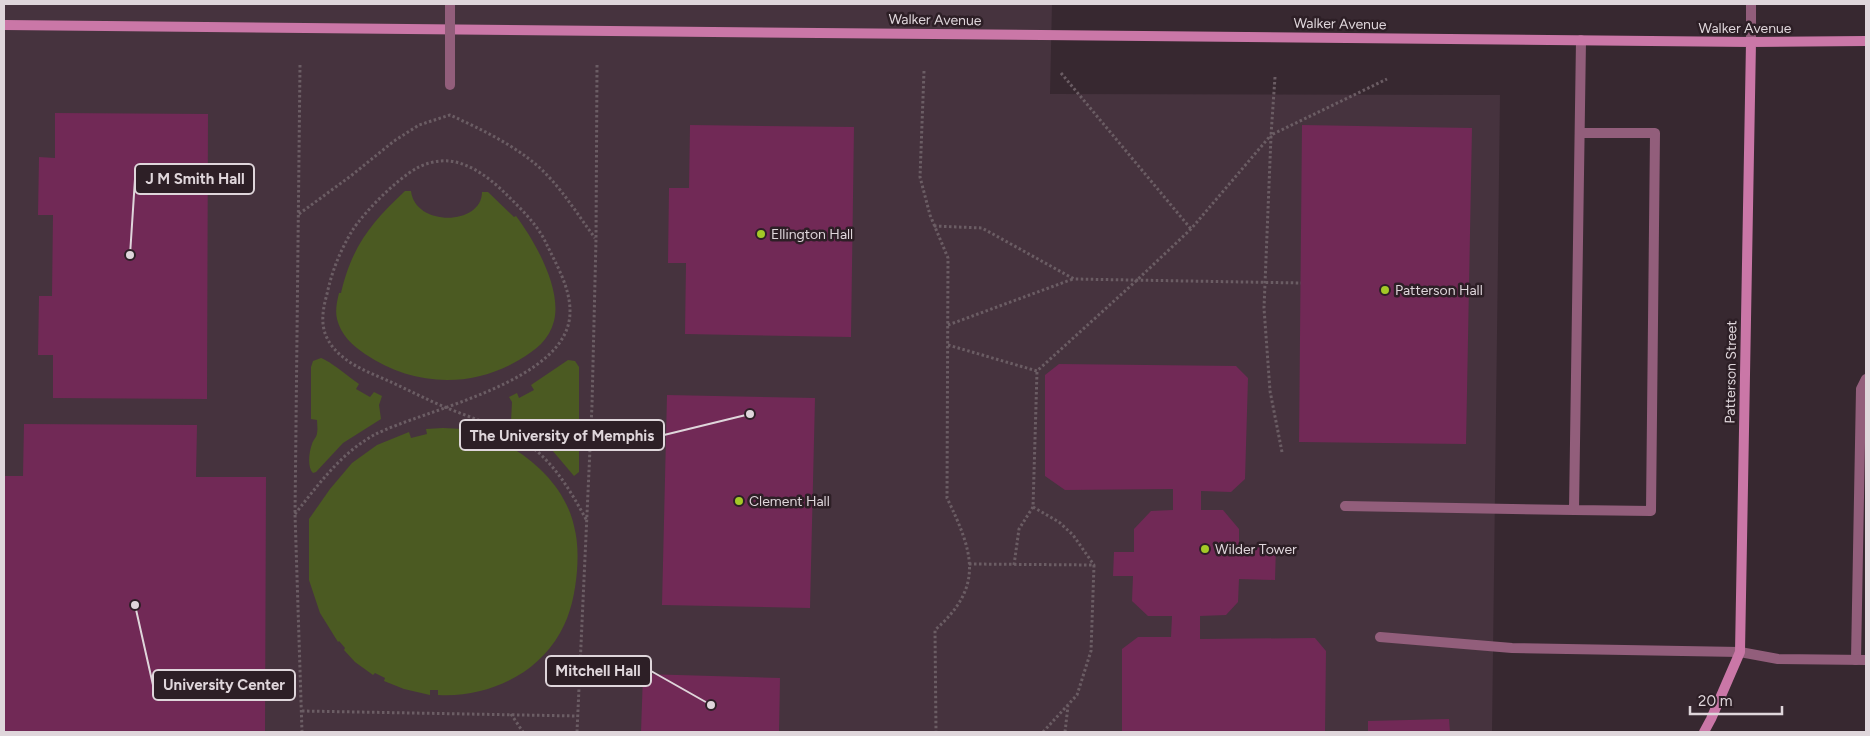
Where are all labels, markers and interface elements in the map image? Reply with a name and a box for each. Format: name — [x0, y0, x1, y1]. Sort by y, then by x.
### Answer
street label: Walker Avenue — [888, 11, 982, 29]
street label: Walker Avenue — [1293, 15, 1387, 33]
street label: Walker Avenue — [1699, 20, 1792, 37]
callout: J M Smith Hall — [135, 164, 254, 194]
text: J M Smith Hall — [145, 170, 245, 188]
place label: Ellington Hall — [771, 226, 853, 243]
marker: Ellington Hall — [755, 228, 767, 240]
place label: Patterson Hall — [1395, 282, 1483, 299]
marker: Patterson Hall — [1379, 284, 1391, 296]
street label: Patterson Street — [1722, 320, 1740, 424]
callout: The University of Memphis — [460, 420, 664, 450]
text: The University of Memphis — [470, 427, 654, 445]
place label: Clement Hall — [749, 493, 830, 510]
marker: Clement Hall — [733, 495, 745, 507]
place label: Wilder Tower — [1215, 541, 1297, 558]
marker: Wilder Tower — [1199, 543, 1211, 555]
callout: Mitchell Hall — [546, 656, 651, 686]
text: Mitchell Hall — [555, 662, 641, 680]
callout: University Center — [153, 670, 295, 700]
text: University Center — [163, 676, 285, 694]
scale bar — [1690, 684, 1782, 716]
text: 20 m — [1698, 692, 1732, 710]

